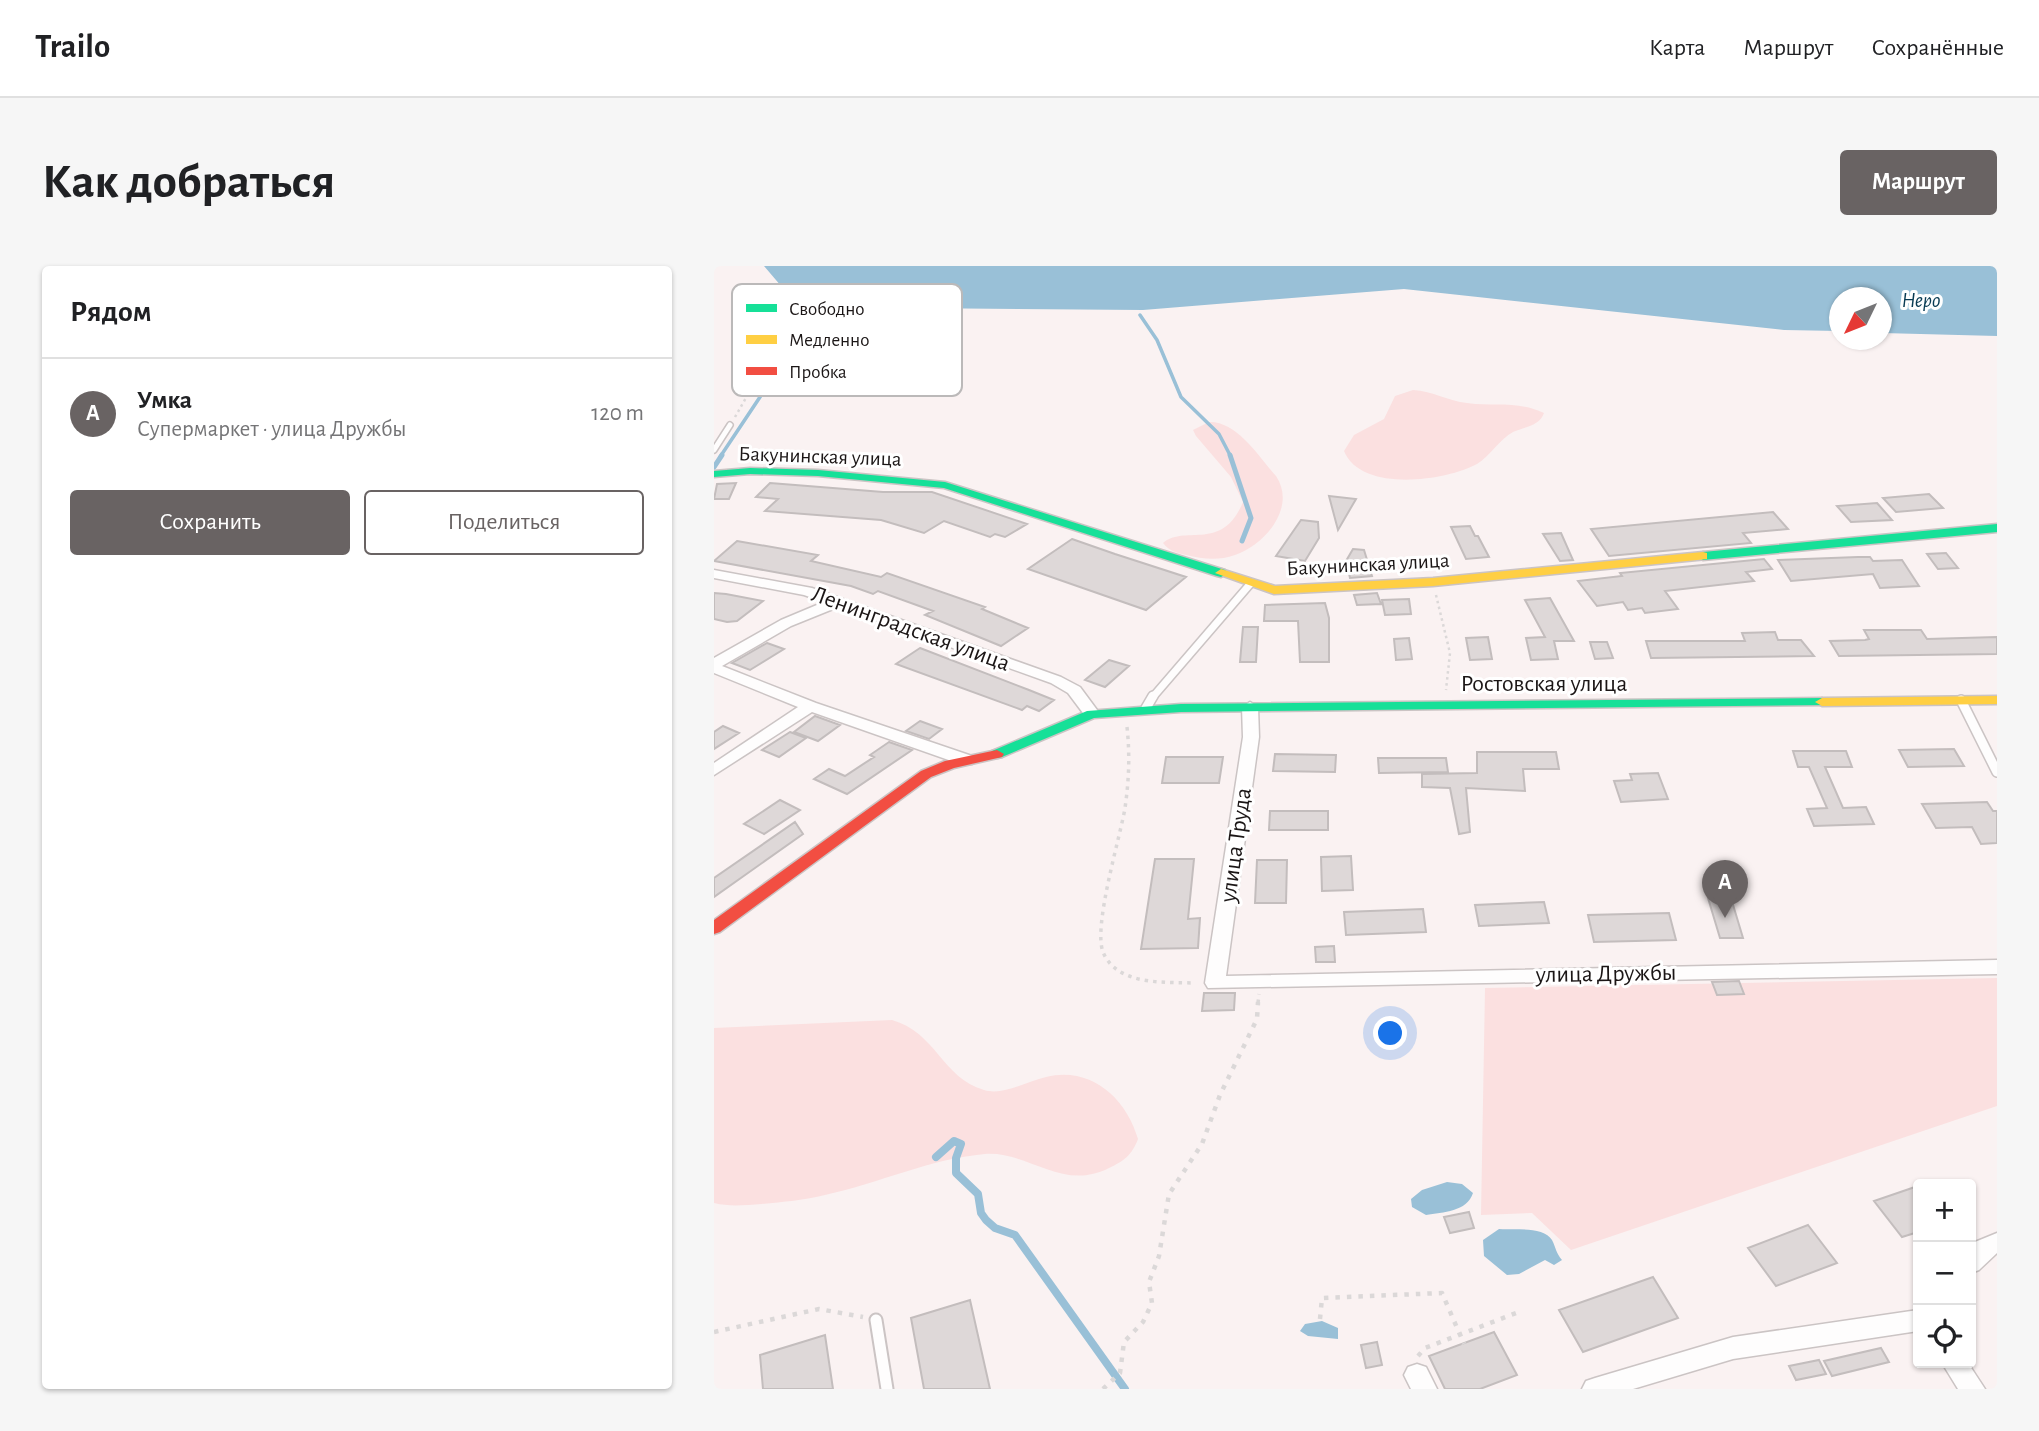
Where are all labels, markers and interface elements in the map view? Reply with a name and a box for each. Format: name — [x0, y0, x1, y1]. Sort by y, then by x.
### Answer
text: Trailo — [35, 31, 110, 64]
text: Карта — [1649, 36, 1705, 60]
text: Маршрут — [1743, 36, 1833, 60]
text: Сохранённые — [1871, 36, 2004, 60]
button: Маршрут — [1840, 150, 1997, 215]
text: Как добраться — [42, 158, 335, 207]
legend — [732, 284, 962, 396]
north arrow — [1829, 287, 1892, 350]
water label: Неро — [1902, 290, 1940, 312]
text: Рядом — [70, 297, 152, 327]
text: Свободно — [789, 300, 865, 319]
text: Медленно — [789, 331, 869, 350]
text: Пробка — [789, 363, 847, 382]
text: Умка — [137, 387, 192, 413]
text: A — [86, 402, 100, 425]
text: 120 m — [591, 402, 644, 425]
text: Супермаркет · улица Дружбы — [137, 418, 407, 441]
street label: Бакунинская улица — [738, 443, 902, 470]
button: Сохранить — [70, 490, 350, 555]
button: Поделиться — [364, 490, 644, 555]
street label: Бакунинская улица — [1286, 550, 1451, 579]
street label: Ленинградская улица — [808, 582, 1013, 676]
street label: Ростовская улица — [1460, 672, 1628, 696]
street label: улица Труда — [1216, 786, 1256, 905]
pin: A — [1702, 860, 1748, 918]
street label: улица Дружбы — [1534, 961, 1677, 987]
your location — [1373, 1016, 1407, 1050]
map controls — [1913, 1179, 1976, 1368]
button: + — [1913, 1179, 1976, 1242]
button: − — [1913, 1242, 1976, 1305]
button: locate — [1913, 1305, 1976, 1368]

